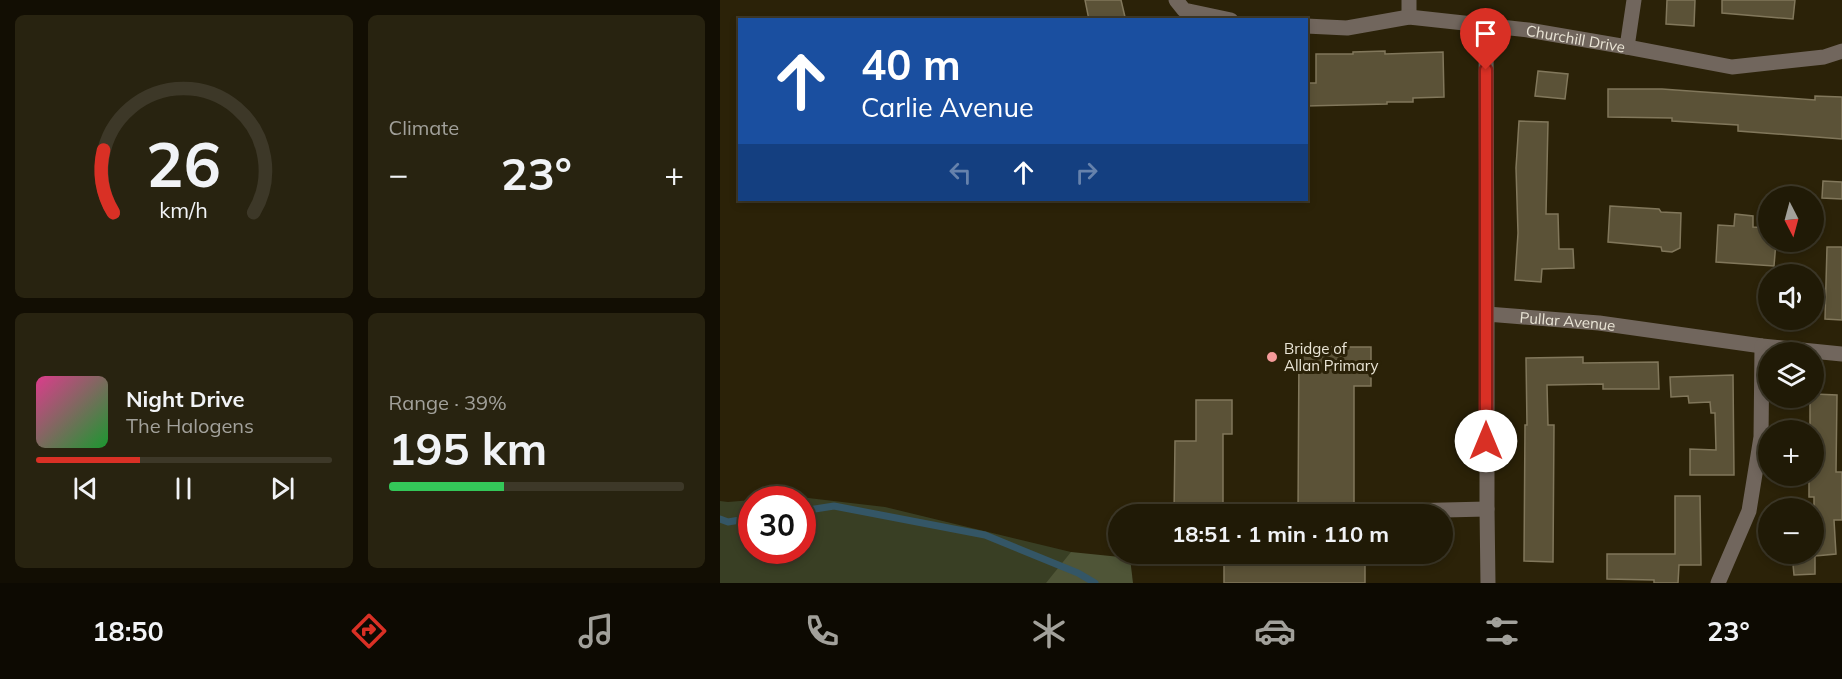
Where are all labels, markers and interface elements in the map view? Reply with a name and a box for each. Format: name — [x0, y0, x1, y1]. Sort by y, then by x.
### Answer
pin — [1460, 8, 1511, 70]
icon: arrive — [1469, 17, 1502, 50]
street label: Churchill Drive — [1525, 20, 1627, 56]
text: 40 m — [861, 38, 961, 91]
icon: ahead — [762, 42, 840, 120]
text: Carlie Avenue — [861, 90, 1034, 124]
text: Climate — [389, 115, 459, 140]
text: 26 — [146, 124, 221, 203]
text: 23° — [501, 145, 572, 201]
text: − — [389, 153, 408, 194]
text: + — [664, 153, 684, 194]
icon: left — [944, 156, 977, 189]
icon: ahead — [1007, 156, 1040, 189]
icon: right — [1070, 156, 1103, 189]
north arrow — [1758, 186, 1824, 252]
map controls — [1758, 186, 1824, 564]
text: km/h — [159, 197, 208, 224]
button: sound — [1758, 264, 1824, 330]
street label: Pullar Avenue — [1519, 307, 1617, 335]
place label: Bridge of Allan Primary — [1284, 339, 1379, 375]
button: layers — [1758, 342, 1824, 408]
marker: Bridge of Allan Primary — [1265, 350, 1279, 364]
text: Night Drive — [126, 385, 245, 413]
text: Range · 39% — [389, 390, 507, 415]
position arrow — [1454, 409, 1518, 473]
text: The Halogens — [126, 413, 254, 438]
text: 195 km — [389, 420, 547, 476]
button: + — [1758, 420, 1824, 486]
icon: previous — [69, 472, 102, 505]
icon: pause — [167, 472, 200, 505]
icon: next — [266, 472, 299, 505]
speed limit sign: 30 — [738, 486, 816, 564]
button: − — [1758, 498, 1824, 564]
text: 18:51 · 1 min · 110 m — [1172, 520, 1389, 548]
icon: directions — [348, 610, 390, 652]
icon: music — [575, 610, 617, 652]
icon: phone — [801, 610, 843, 652]
icon: climate — [1028, 610, 1070, 652]
icon: car — [1254, 610, 1296, 652]
icon: filters — [1481, 610, 1523, 652]
text: 18:50 — [92, 614, 164, 648]
text: 23° — [1707, 614, 1750, 648]

